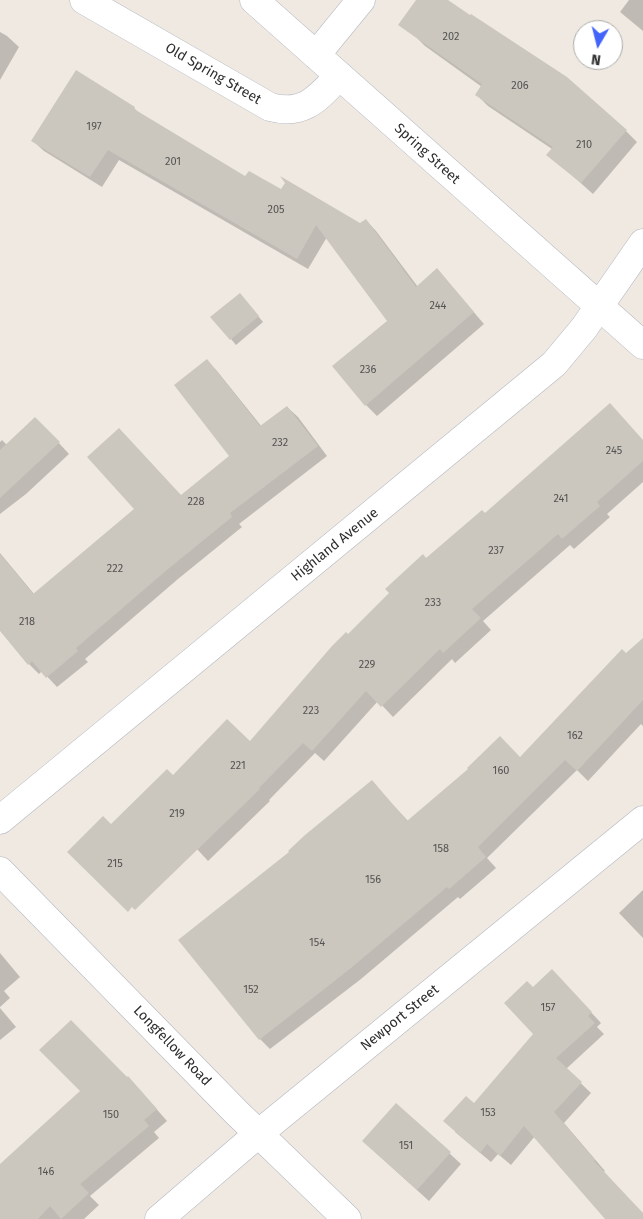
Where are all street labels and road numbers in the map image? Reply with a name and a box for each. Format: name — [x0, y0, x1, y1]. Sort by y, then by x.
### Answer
street label: Old Spring Street — [162, 40, 264, 108]
street label: Spring Street — [391, 120, 463, 188]
street label: Highland Avenue — [288, 505, 382, 585]
street label: Newport Street — [357, 981, 443, 1055]
street label: Longfellow Road — [130, 1002, 214, 1090]

